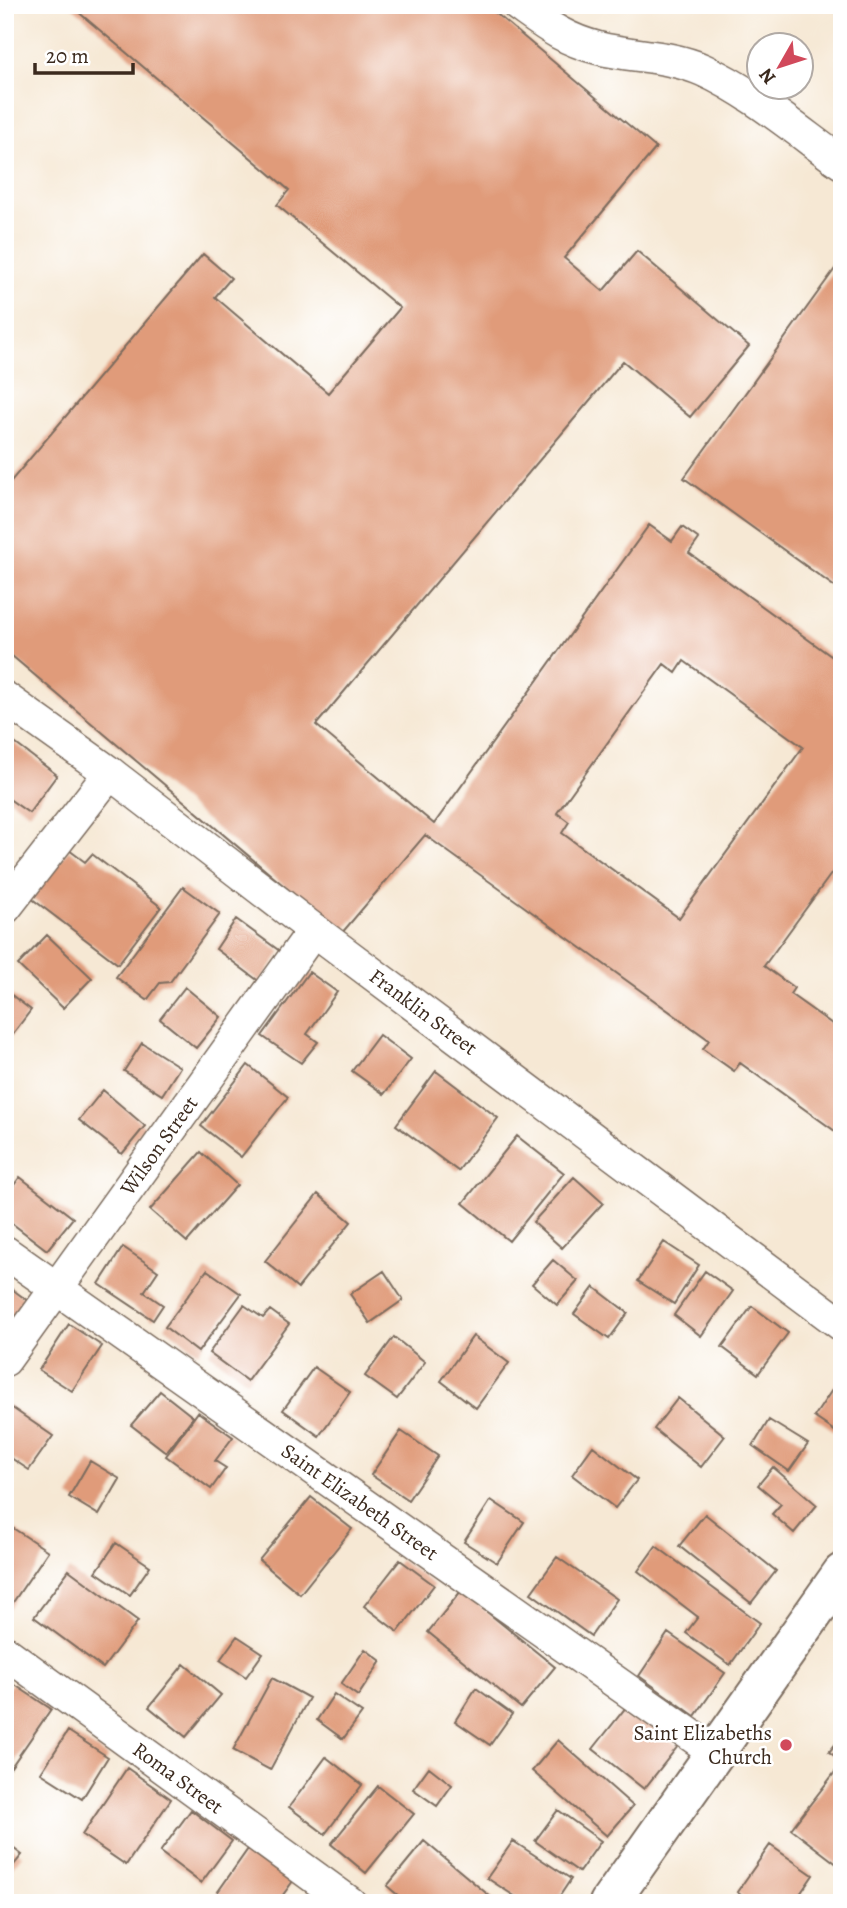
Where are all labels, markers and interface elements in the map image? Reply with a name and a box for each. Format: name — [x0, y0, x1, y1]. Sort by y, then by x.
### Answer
scale bar — [35, 32, 133, 76]
north arrow — [746, 32, 816, 102]
text: 20 m — [46, 42, 89, 70]
text: N — [753, 62, 782, 90]
street label: Franklin Street — [364, 962, 483, 1061]
street label: Wilson Street — [113, 1090, 204, 1202]
street label: Saint Elizabeth Street — [276, 1437, 444, 1567]
place label: Saint Elizabeths Church — [633, 1719, 772, 1771]
street label: Roma Street — [127, 1735, 229, 1820]
marker: Saint Elizabeths Church — [778, 1737, 794, 1753]

